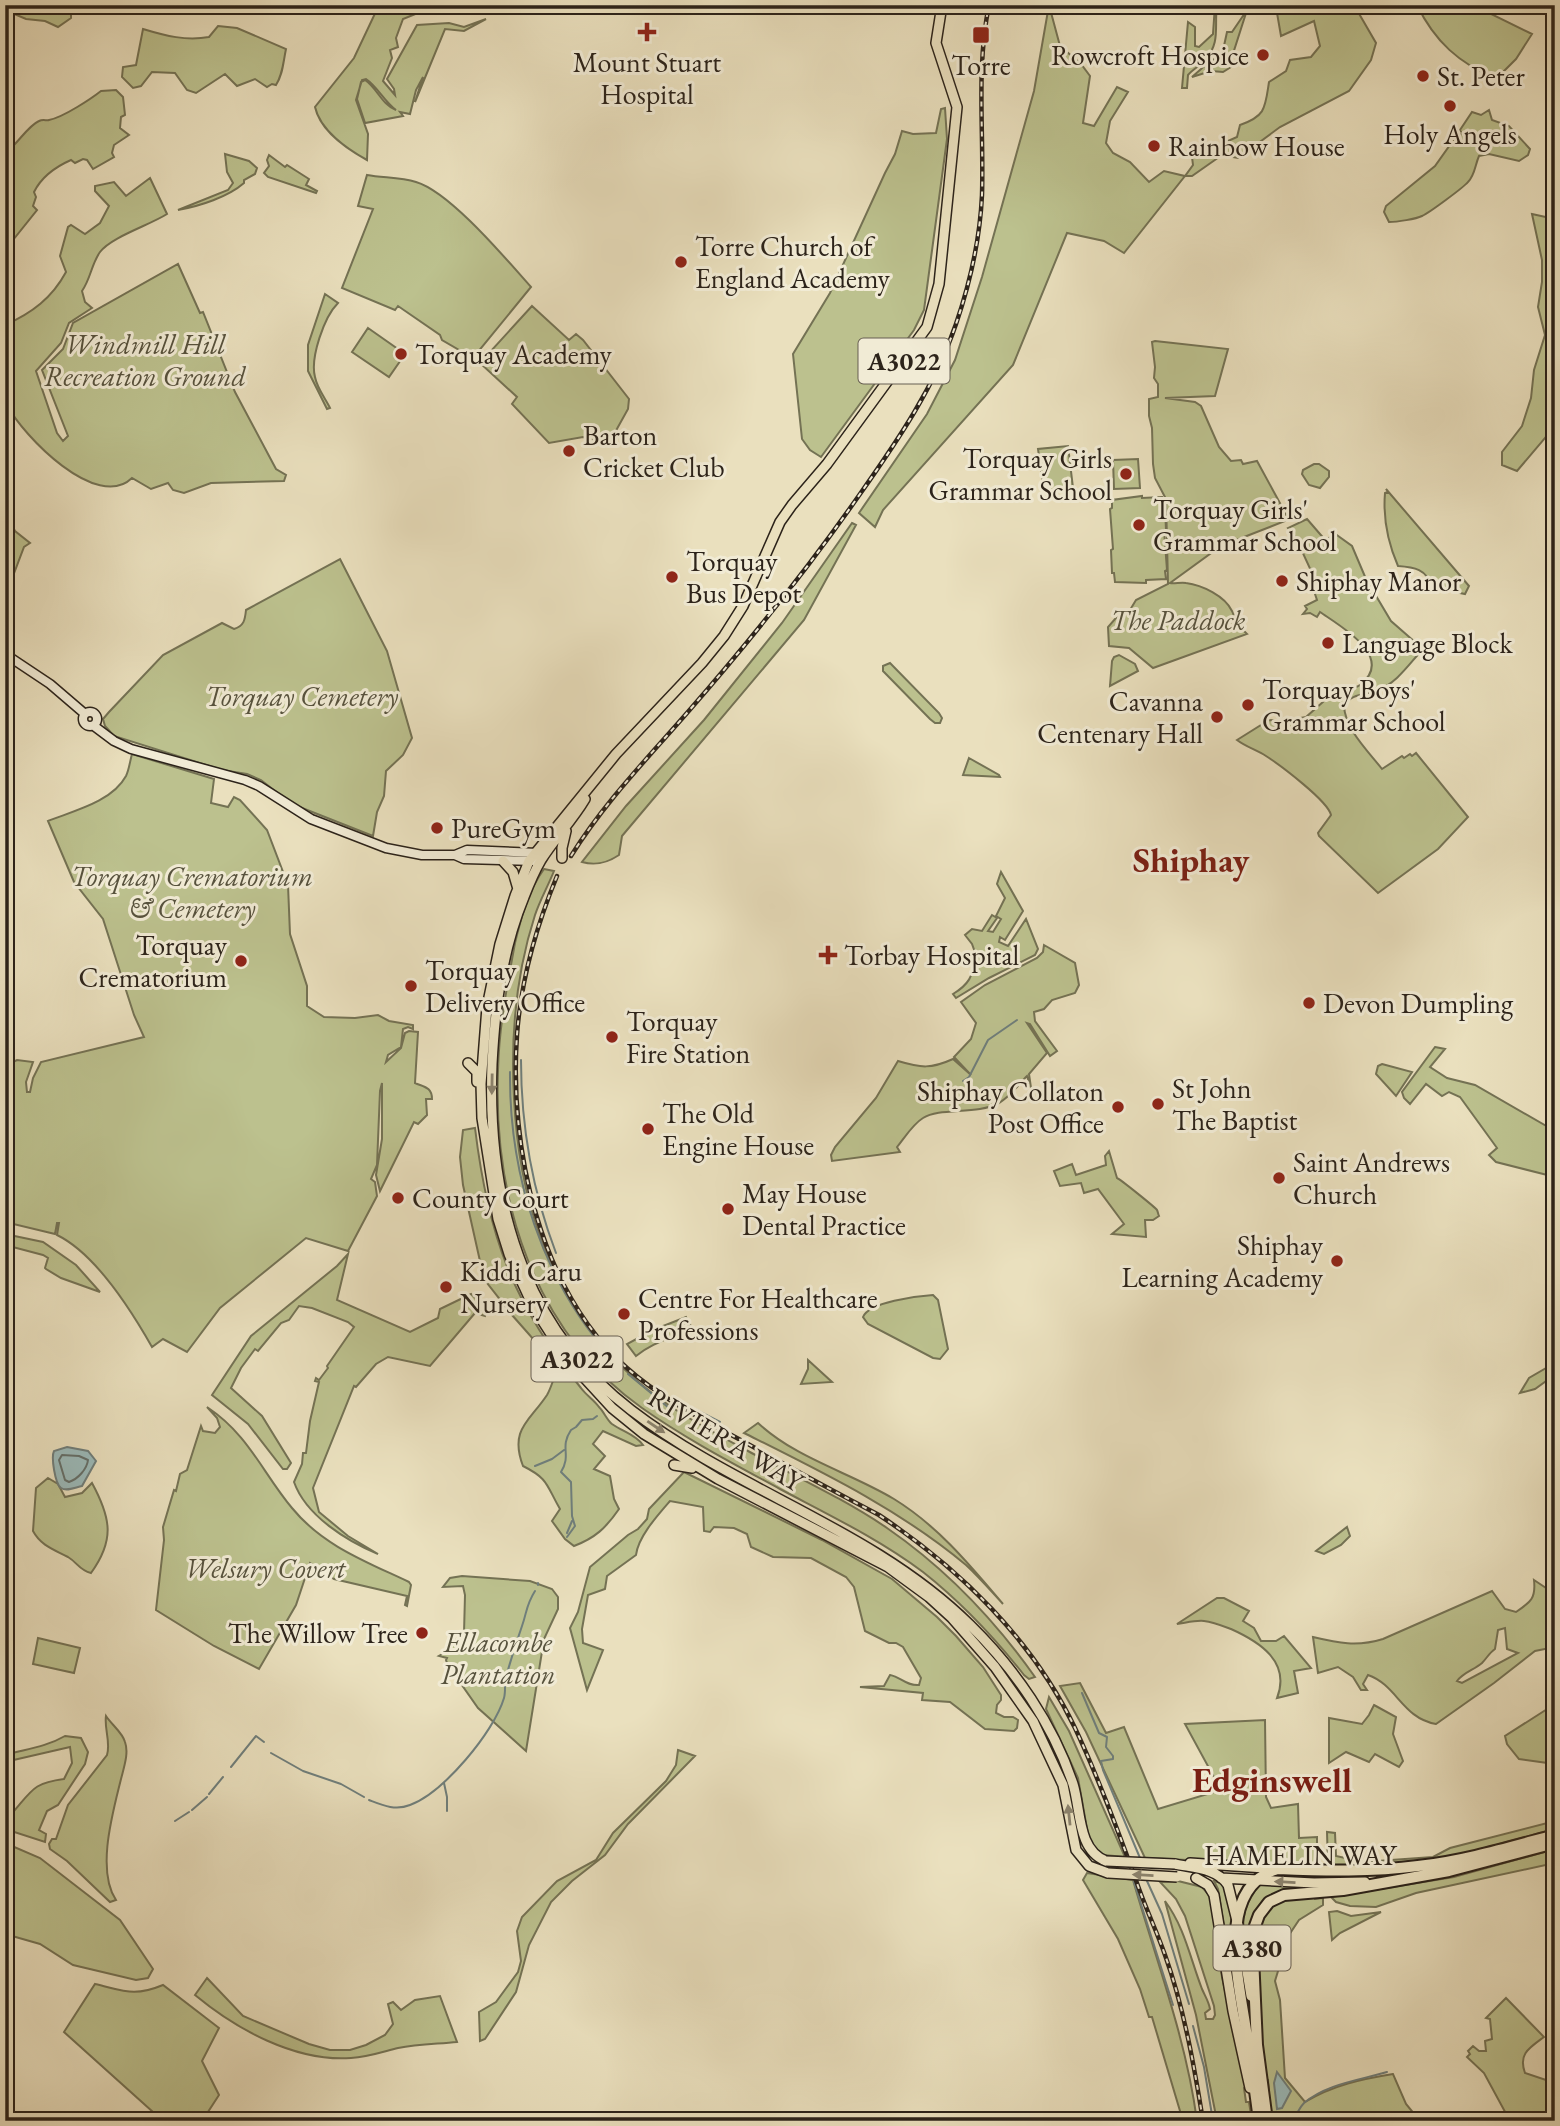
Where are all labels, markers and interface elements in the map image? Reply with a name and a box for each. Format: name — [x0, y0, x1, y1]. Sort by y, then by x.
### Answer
marker: Mount Stuart Hospital — [637, 22, 657, 42]
marker: Torre — [971, 25, 991, 45]
place label: Rowcroft Hospice — [1051, 37, 1249, 73]
place label: Mount Stuart Hospital — [573, 44, 721, 112]
place label: Torre — [951, 47, 1011, 83]
marker: Rowcroft Hospice — [1255, 47, 1271, 63]
place label: St. Peter — [1437, 58, 1526, 94]
marker: St. Peter — [1415, 68, 1431, 84]
marker: Holy Angels — [1442, 98, 1458, 114]
place label: Holy Angels — [1383, 116, 1517, 152]
place label: Rainbow House — [1168, 128, 1345, 164]
marker: Rainbow House — [1146, 138, 1162, 154]
place label: Torre Church of England Academy — [695, 228, 890, 296]
marker: Torre Church of England Academy — [673, 254, 689, 270]
park label: Windmill Hill Recreation Ground — [44, 326, 246, 394]
place label: Torquay Academy — [415, 336, 612, 372]
road number: A3022 — [858, 338, 950, 384]
marker: Torquay Academy — [393, 346, 409, 362]
place label: Barton Cricket Club — [583, 417, 725, 485]
place label: Torquay Girls Grammar School — [929, 440, 1112, 508]
marker: Barton Cricket Club — [561, 443, 577, 459]
marker: Torquay Girls Grammar School — [1118, 466, 1134, 482]
place label: Torquay Girls' Grammar School — [1153, 491, 1337, 559]
marker: Torquay Girls' Grammar School — [1131, 517, 1147, 533]
place label: Torquay Bus Depot — [686, 543, 801, 611]
place label: Shiphay Manor — [1296, 563, 1462, 599]
marker: Torquay Bus Depot — [664, 569, 680, 585]
marker: Shiphay Manor — [1274, 573, 1290, 589]
park label: The Paddock — [1110, 602, 1246, 638]
place label: Language Block — [1342, 625, 1514, 661]
marker: Language Block — [1320, 635, 1336, 651]
place label: Torquay Boys' Grammar School — [1262, 671, 1446, 739]
park label: Torquay Cemetery — [206, 678, 399, 715]
place label: Cavanna Centenary Hall — [1037, 683, 1204, 751]
marker: Torquay Boys' Grammar School — [1240, 697, 1256, 713]
marker: Cavanna Centenary Hall — [1209, 709, 1225, 725]
place label: PureGym — [451, 810, 556, 846]
marker: PureGym — [429, 820, 445, 836]
district label: Shiphay — [1133, 837, 1251, 882]
park label: Torquay Crematorium & Cemetery — [71, 858, 313, 926]
place label: Torquay Crematorium — [78, 927, 228, 995]
place label: Torbay Hospital — [844, 937, 1020, 973]
marker: Torbay Hospital — [818, 945, 838, 965]
place label: Torquay Delivery Office — [425, 952, 585, 1020]
marker: Torquay Crematorium — [233, 953, 249, 969]
marker: Torquay Delivery Office — [403, 978, 419, 994]
place label: Devon Dumpling — [1323, 985, 1514, 1021]
marker: Devon Dumpling — [1301, 995, 1317, 1011]
place label: Torquay Fire Station — [626, 1003, 751, 1071]
marker: Torquay Fire Station — [604, 1029, 620, 1045]
place label: St John The Baptist — [1172, 1070, 1298, 1138]
one-way arrow — [486, 1073, 498, 1095]
place label: Shiphay Collaton Post Office — [917, 1073, 1104, 1141]
place label: The Old Engine House — [662, 1095, 814, 1163]
marker: St John The Baptist — [1150, 1096, 1166, 1112]
marker: Shiphay Collaton Post Office — [1110, 1099, 1126, 1115]
marker: The Old Engine House — [640, 1121, 656, 1137]
place label: Saint Andrews Church — [1293, 1144, 1450, 1212]
marker: Saint Andrews Church — [1271, 1170, 1287, 1186]
place label: May House Dental Practice — [742, 1175, 906, 1243]
place label: County Court — [412, 1180, 569, 1216]
marker: County Court — [390, 1190, 406, 1206]
marker: May House Dental Practice — [720, 1201, 736, 1217]
place label: Shiphay Learning Academy — [1121, 1227, 1324, 1295]
place label: Kiddi Caru Nursery — [460, 1253, 582, 1321]
marker: Shiphay Learning Academy — [1329, 1253, 1345, 1269]
marker: Kiddi Caru Nursery — [438, 1279, 454, 1295]
place label: Centre For Healthcare Professions — [638, 1280, 878, 1348]
marker: Centre For Healthcare Professions — [616, 1306, 632, 1322]
road number: A3022 — [532, 1336, 622, 1382]
street label: RIVIERA WAY — [642, 1378, 812, 1500]
one-way arrow — [647, 1420, 665, 1434]
park label: Welsury Covert — [185, 1550, 347, 1586]
place label: The Willow Tree — [228, 1615, 408, 1651]
park label: Ellacombe Plantation — [441, 1624, 555, 1692]
marker: The Willow Tree — [414, 1625, 430, 1641]
district label: Edginswell — [1192, 1757, 1352, 1802]
one-way arrow — [1063, 1804, 1074, 1826]
street label: HAMELIN WAY — [1204, 1837, 1398, 1873]
one-way arrow — [1131, 1870, 1153, 1881]
one-way arrow — [1274, 1877, 1296, 1888]
road number: A380 — [1214, 1926, 1290, 1970]

